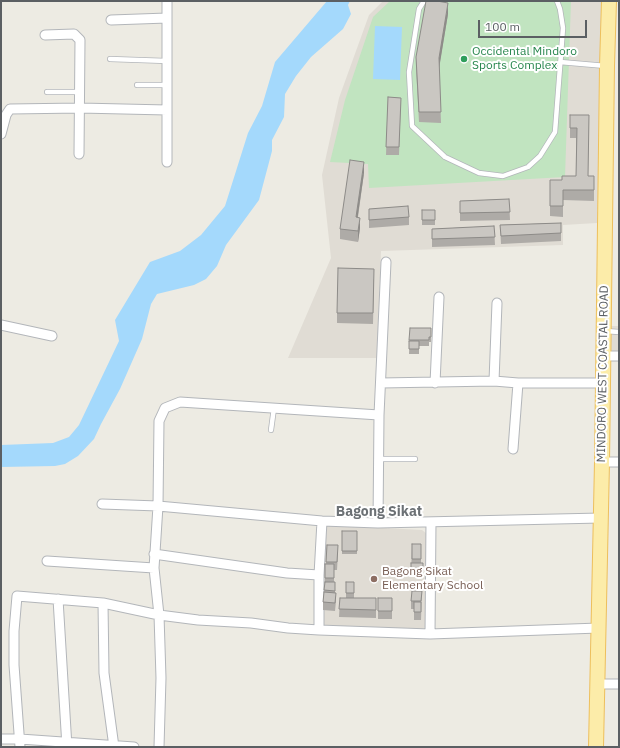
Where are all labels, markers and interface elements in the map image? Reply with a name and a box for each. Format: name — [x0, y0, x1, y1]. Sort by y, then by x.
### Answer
scale bar — [480, 12, 589, 38]
text: 100 m — [485, 19, 520, 34]
place label: Occidental Mindoro Sports Complex — [472, 45, 577, 73]
marker: Occidental Mindoro Sports Complex — [459, 54, 469, 64]
street label: MINDORO WEST COASTAL ROAD — [594, 285, 612, 463]
district label: Bagong Sikat — [336, 504, 422, 520]
place label: Bagong Sikat Elementary School — [382, 565, 483, 593]
marker: Bagong Sikat Elementary School — [369, 574, 379, 584]

